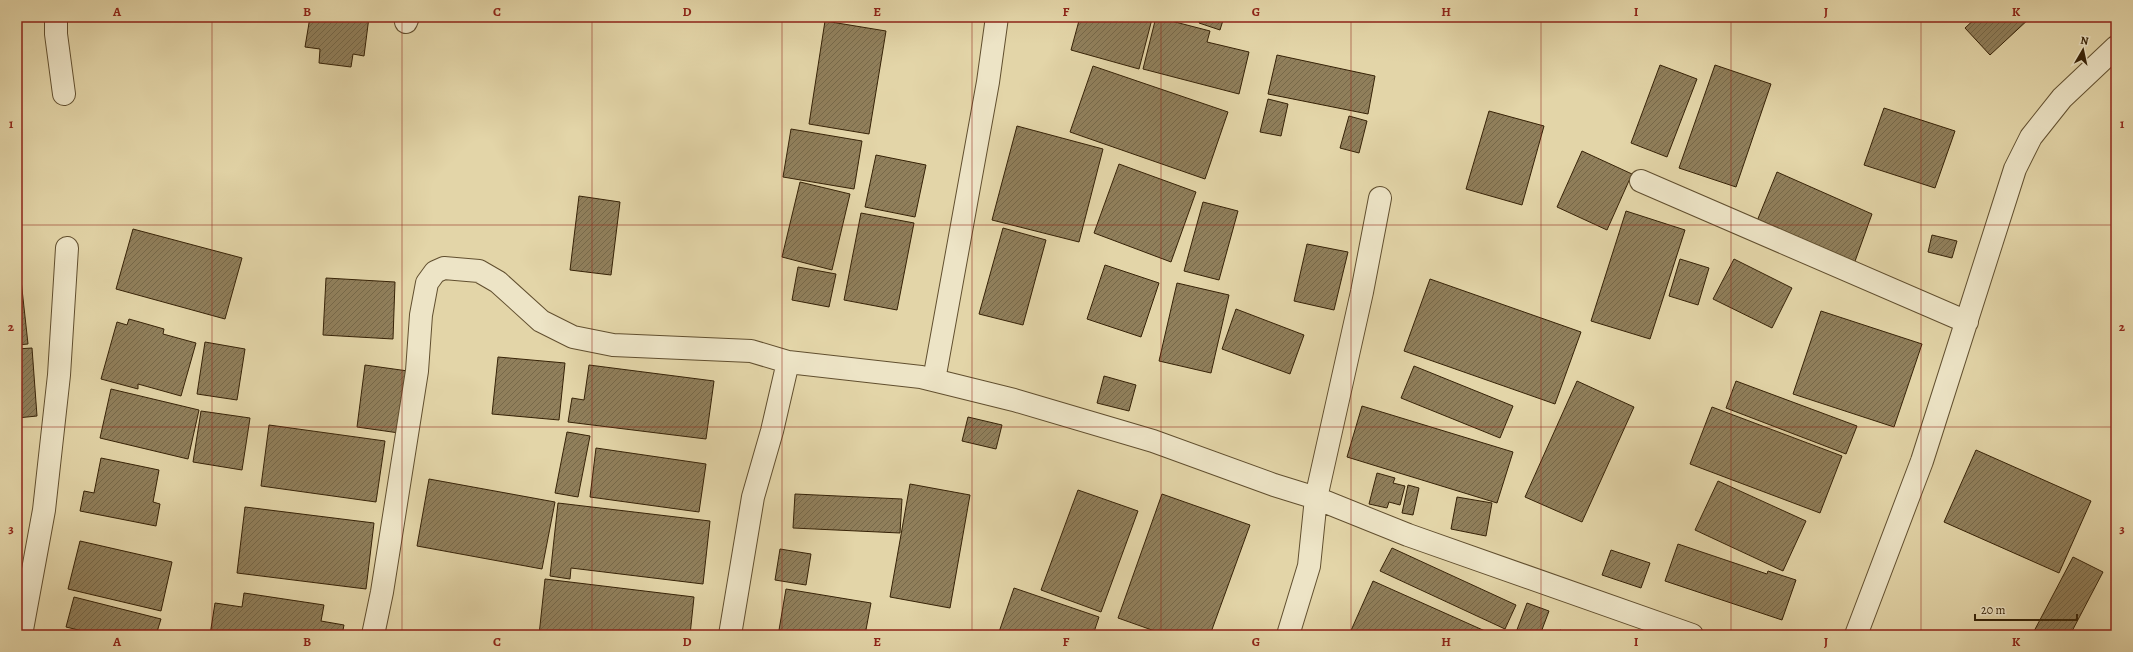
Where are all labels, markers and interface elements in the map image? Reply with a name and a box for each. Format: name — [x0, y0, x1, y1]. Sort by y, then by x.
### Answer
text: A — [112, 3, 122, 20]
text: B — [303, 3, 311, 20]
text: C — [493, 3, 501, 20]
text: D — [682, 3, 692, 20]
text: E — [873, 3, 881, 20]
text: F — [1063, 3, 1070, 20]
text: G — [1252, 3, 1260, 20]
text: H — [1441, 3, 1451, 20]
text: I — [1634, 3, 1639, 20]
text: J — [1824, 3, 1828, 20]
text: K — [2012, 3, 2021, 20]
north arrow — [2063, 30, 2103, 70]
text: N — [2079, 33, 2090, 49]
text: 1 — [9, 115, 14, 132]
text: 1 — [2120, 115, 2125, 132]
text: 2 — [8, 318, 15, 335]
text: 2 — [2119, 318, 2126, 335]
text: 3 — [8, 520, 14, 537]
text: 3 — [2119, 520, 2125, 537]
scale bar — [1975, 596, 2077, 622]
text: 20 m — [1981, 602, 2005, 618]
text: A — [112, 633, 122, 650]
text: B — [303, 633, 311, 650]
text: C — [493, 633, 501, 650]
text: D — [682, 633, 692, 650]
text: E — [873, 633, 881, 650]
text: F — [1063, 633, 1070, 650]
text: G — [1252, 633, 1260, 650]
text: H — [1441, 633, 1451, 650]
text: I — [1634, 633, 1639, 650]
text: J — [1824, 633, 1828, 650]
text: K — [2012, 633, 2021, 650]

